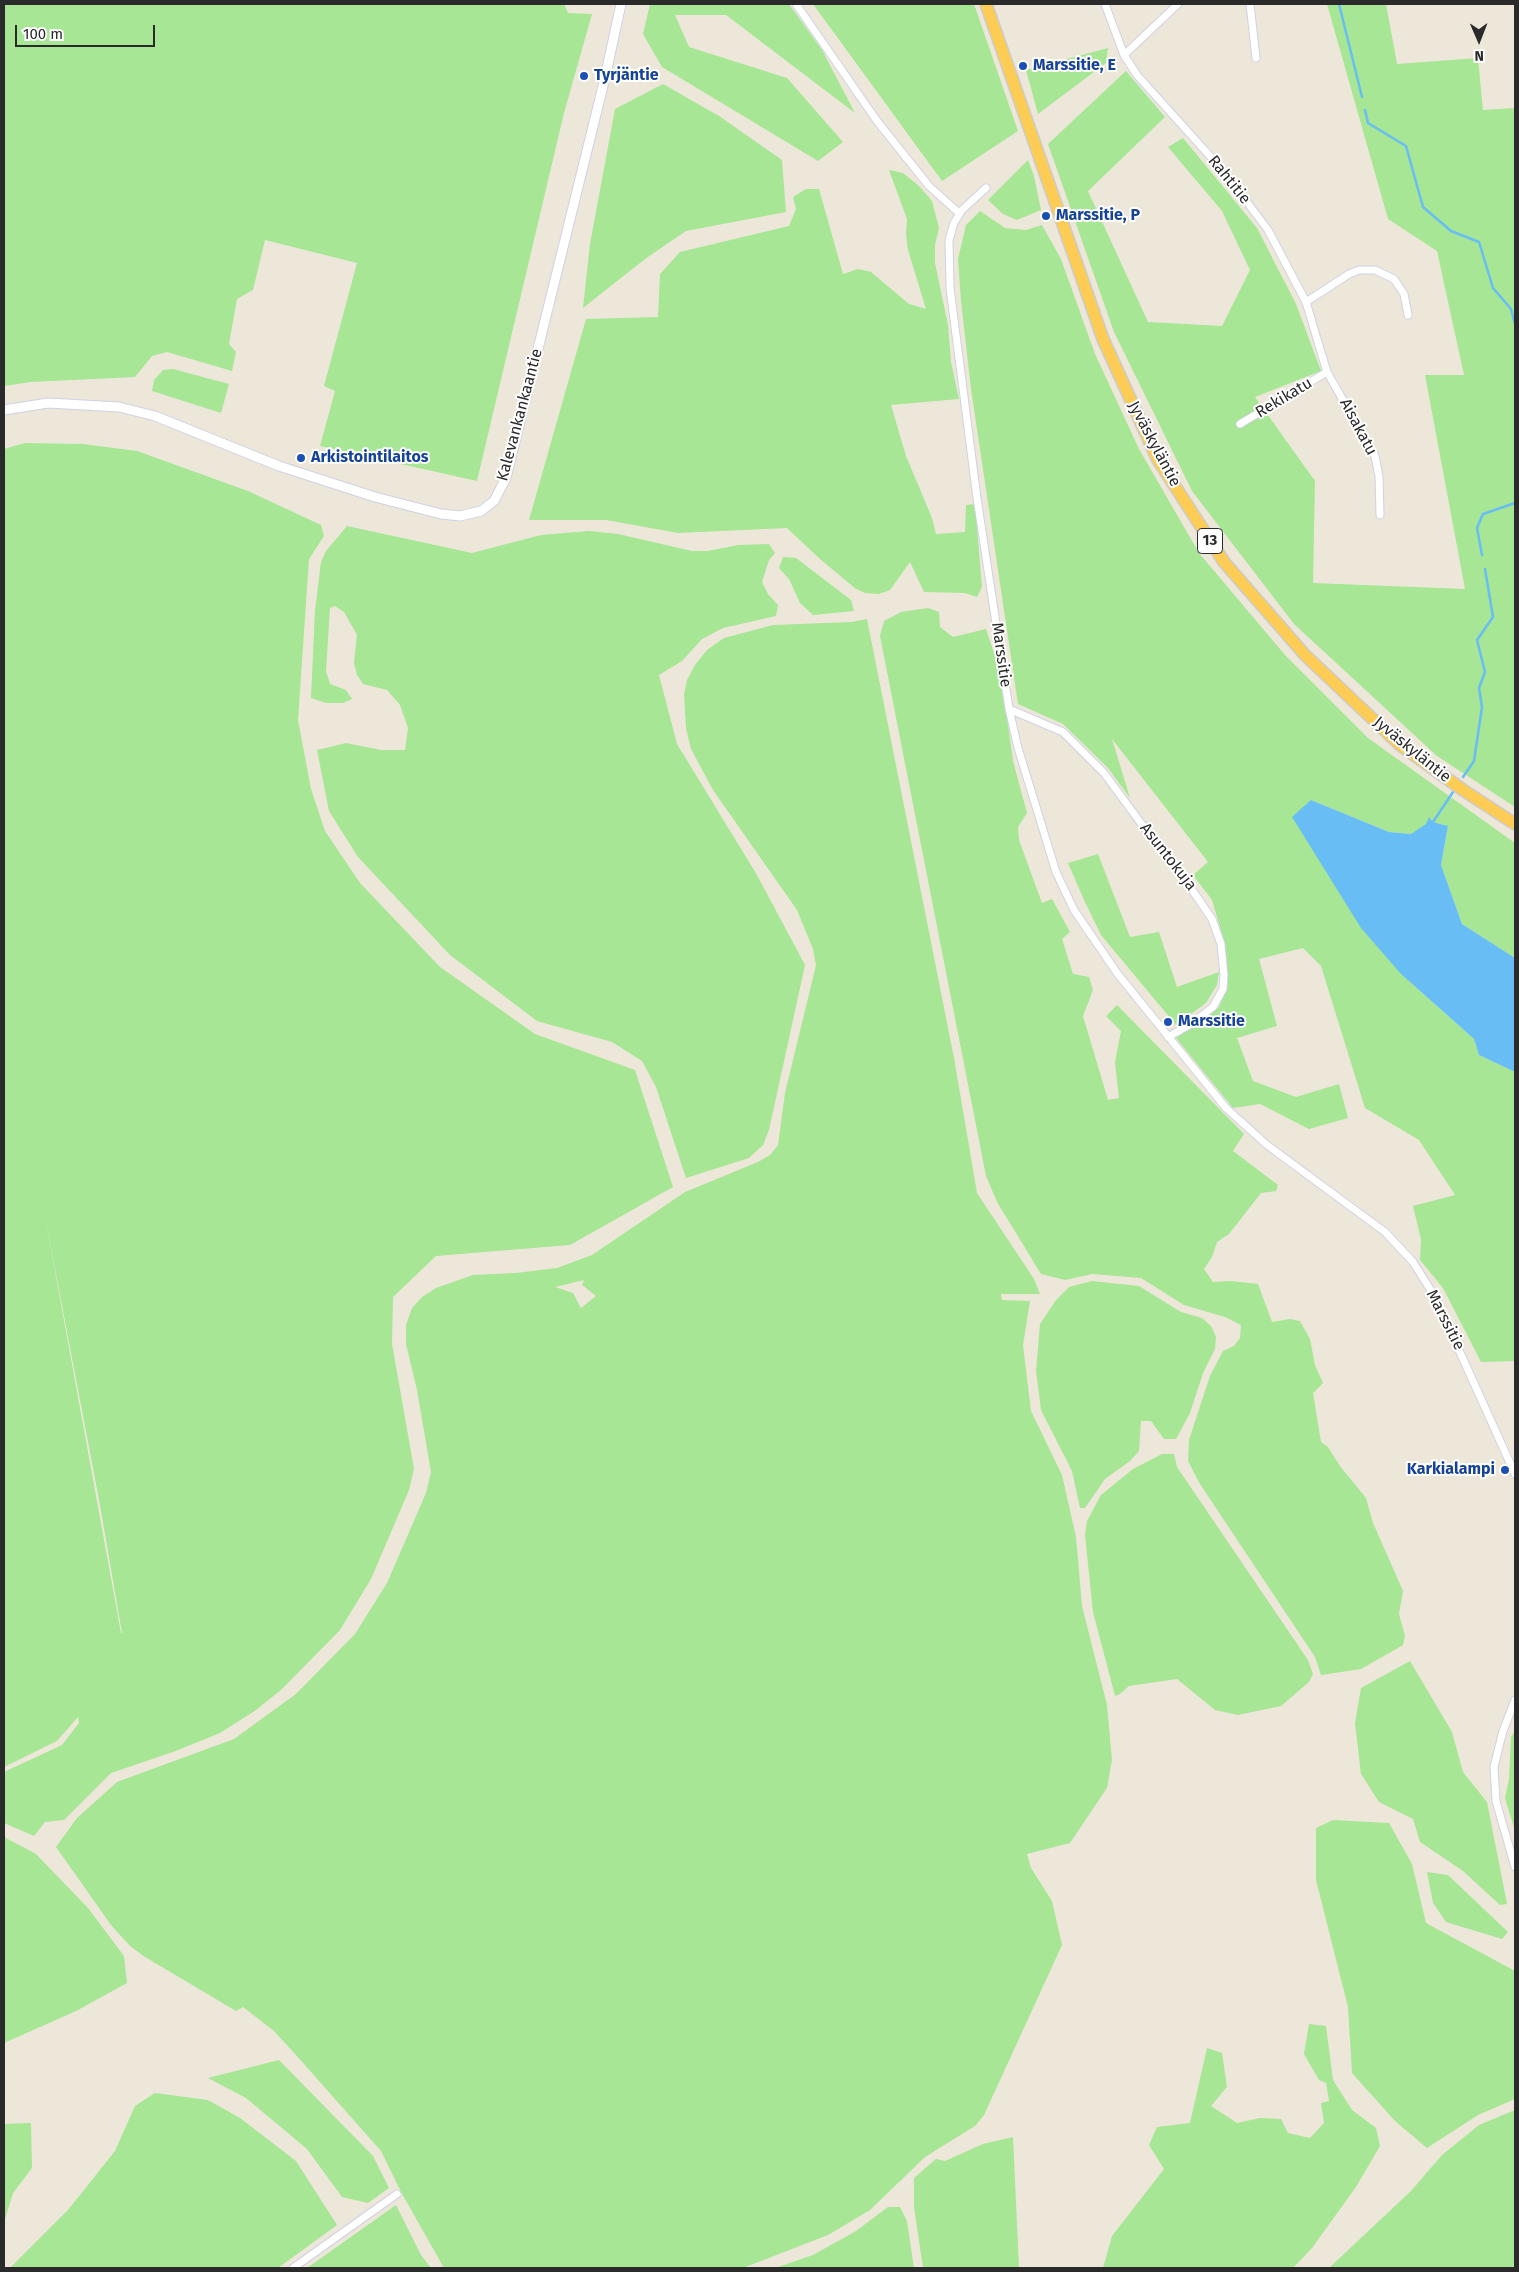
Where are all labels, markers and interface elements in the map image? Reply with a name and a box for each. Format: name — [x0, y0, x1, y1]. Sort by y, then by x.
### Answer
scale bar — [18, 15, 158, 47]
north arrow — [1454, 15, 1504, 65]
text: 100 m — [23, 25, 63, 43]
text: N — [1474, 47, 1484, 64]
place label: Marssitie, E — [1033, 56, 1116, 76]
marker: Marssitie, E — [1017, 60, 1029, 72]
place label: Tyrjäntie — [594, 66, 659, 86]
marker: Tyrjäntie — [578, 70, 590, 82]
street label: Rahtitie — [1204, 152, 1254, 208]
place label: Marssitie, P — [1056, 206, 1140, 226]
marker: Marssitie, P — [1040, 210, 1052, 222]
street label: Kalevankankaantie — [493, 347, 547, 483]
street label: Rekikatu — [1252, 374, 1316, 422]
street label: Aisakatu — [1335, 395, 1381, 459]
street label: Jyväskyläntie — [1123, 398, 1185, 490]
place label: Arkistointilaitos — [311, 448, 429, 468]
marker: Arkistointilaitos — [295, 452, 307, 464]
road number: 13 — [1198, 528, 1222, 554]
street label: Marssitie — [987, 621, 1015, 689]
street label: Jyväskyläntie — [1369, 713, 1455, 787]
street label: Asuntokuja — [1136, 819, 1200, 895]
place label: Marssitie — [1178, 1012, 1245, 1032]
marker: Marssitie — [1162, 1016, 1174, 1028]
street label: Marssitie — [1422, 1287, 1468, 1353]
place label: Karkialampi — [1407, 1460, 1495, 1480]
marker: Karkialampi — [1499, 1464, 1511, 1476]

